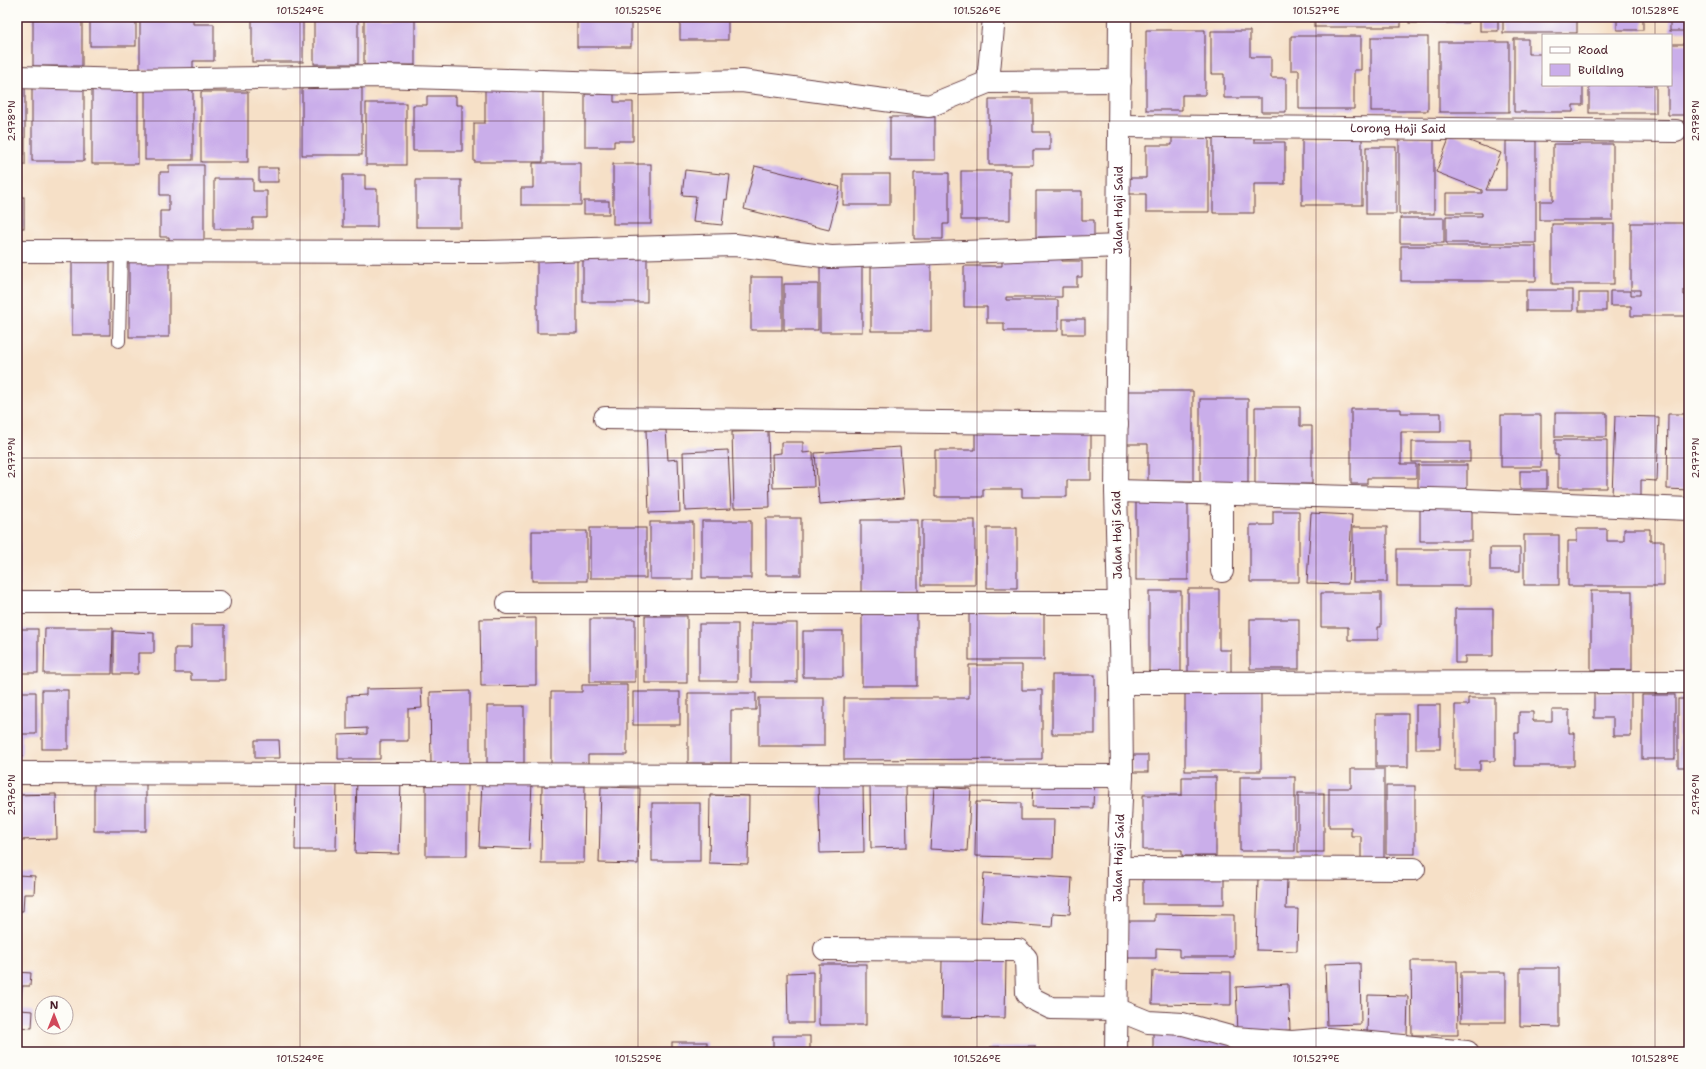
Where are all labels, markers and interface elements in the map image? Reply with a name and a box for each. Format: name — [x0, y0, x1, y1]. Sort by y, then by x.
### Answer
text: 101.524°E — [276, 4, 324, 17]
text: 101.525°E — [615, 4, 661, 17]
text: 101.526°E — [953, 4, 1001, 17]
text: 101.527°E — [1292, 4, 1340, 17]
text: 101.528°E — [1631, 4, 1679, 17]
legend — [1542, 34, 1672, 86]
text: Road — [1578, 42, 1609, 58]
text: Building — [1578, 62, 1624, 78]
text: 2.978°N — [5, 100, 18, 142]
text: 2.978°N — [1689, 100, 1702, 142]
street label: Lorong Haji Said — [1350, 120, 1446, 137]
street label: Jalan Haji Said — [1110, 165, 1127, 255]
text: 2.977°N — [5, 438, 18, 478]
text: 2.977°N — [1689, 438, 1702, 478]
street label: Jalan Haji Said — [1108, 490, 1126, 579]
text: 2.976°N — [5, 774, 18, 816]
text: 2.976°N — [1689, 774, 1702, 816]
street label: Jalan Haji Said — [1110, 813, 1128, 902]
north arrow — [34, 995, 74, 1035]
text: N — [50, 998, 59, 1013]
text: 101.524°E — [276, 1052, 324, 1065]
text: 101.525°E — [615, 1052, 661, 1065]
text: 101.526°E — [953, 1052, 1001, 1065]
text: 101.527°E — [1292, 1052, 1340, 1065]
text: 101.528°E — [1631, 1052, 1679, 1065]

